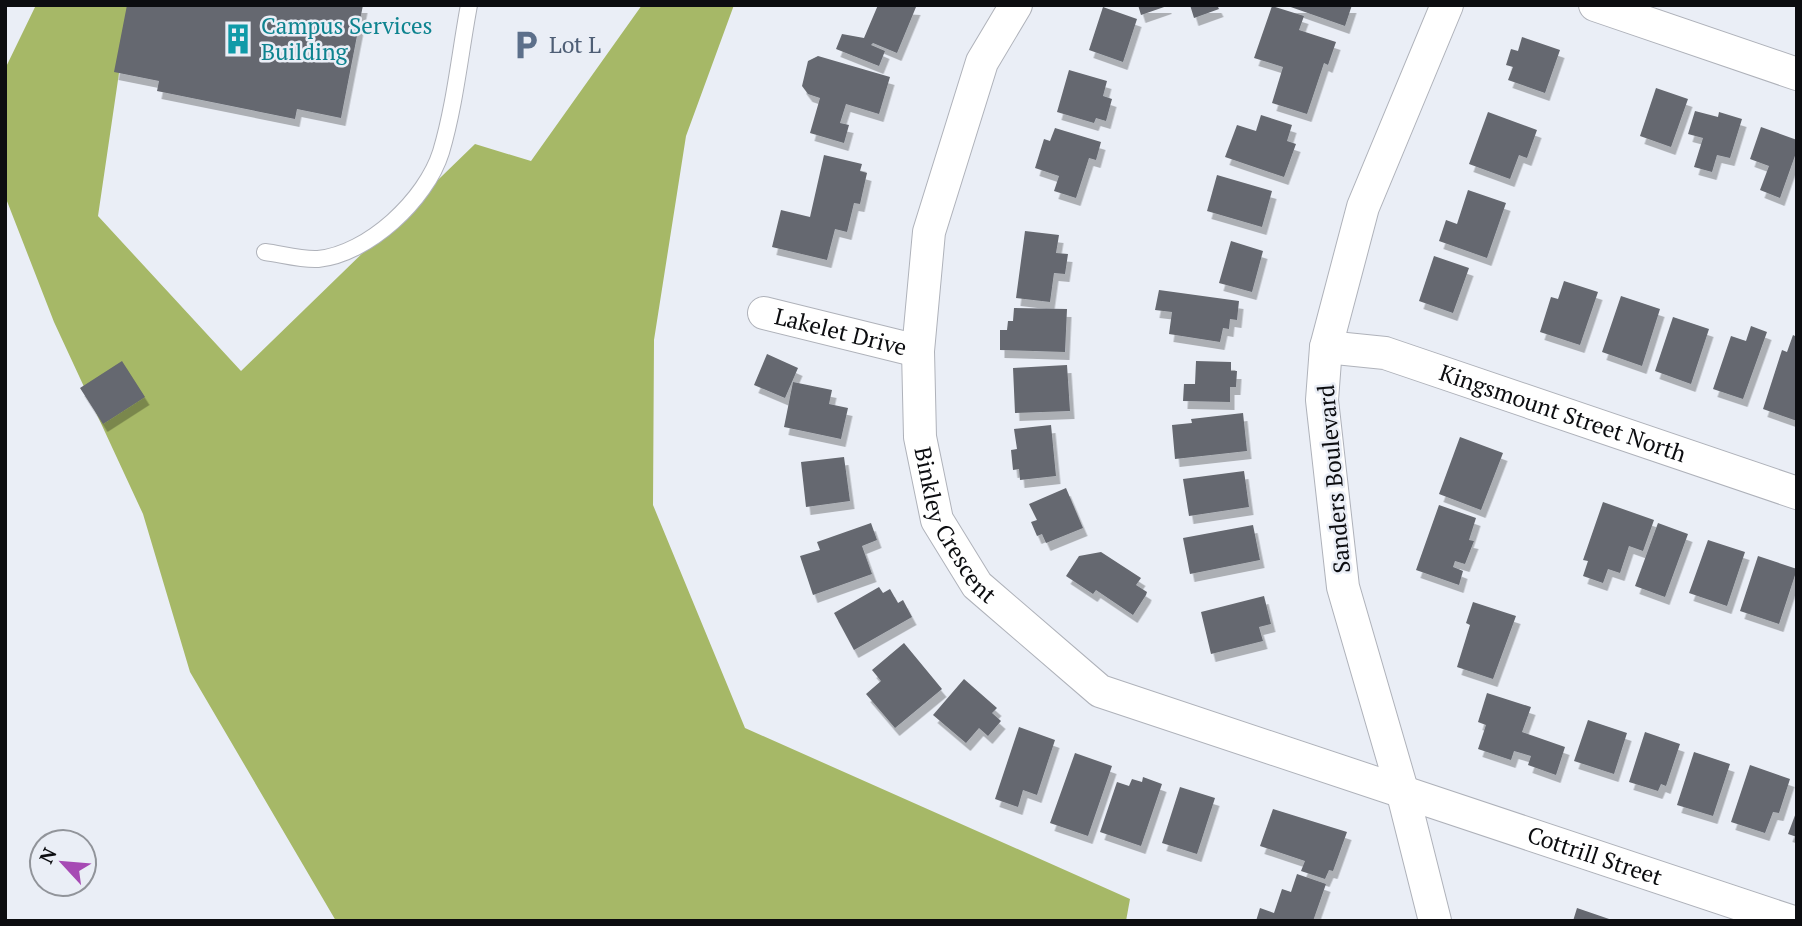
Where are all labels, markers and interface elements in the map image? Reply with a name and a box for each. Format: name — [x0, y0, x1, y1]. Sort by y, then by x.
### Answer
place label: Campus Services Building — [261, 10, 433, 67]
building icon: Campus Services Building — [221, 22, 255, 56]
parking icon: Lot L — [509, 28, 543, 62]
place label: Lot L — [549, 29, 601, 60]
street label: Lakelet Drive — [772, 300, 910, 363]
street label: Kingsmount Street North — [1435, 357, 1691, 469]
street label: Sanders Boulevard — [1310, 383, 1357, 575]
street label: Binkley Crescent — [907, 444, 1003, 610]
street label: Cottrill Street — [1523, 819, 1667, 893]
north arrow — [28, 828, 98, 898]
text: N — [33, 843, 62, 867]

